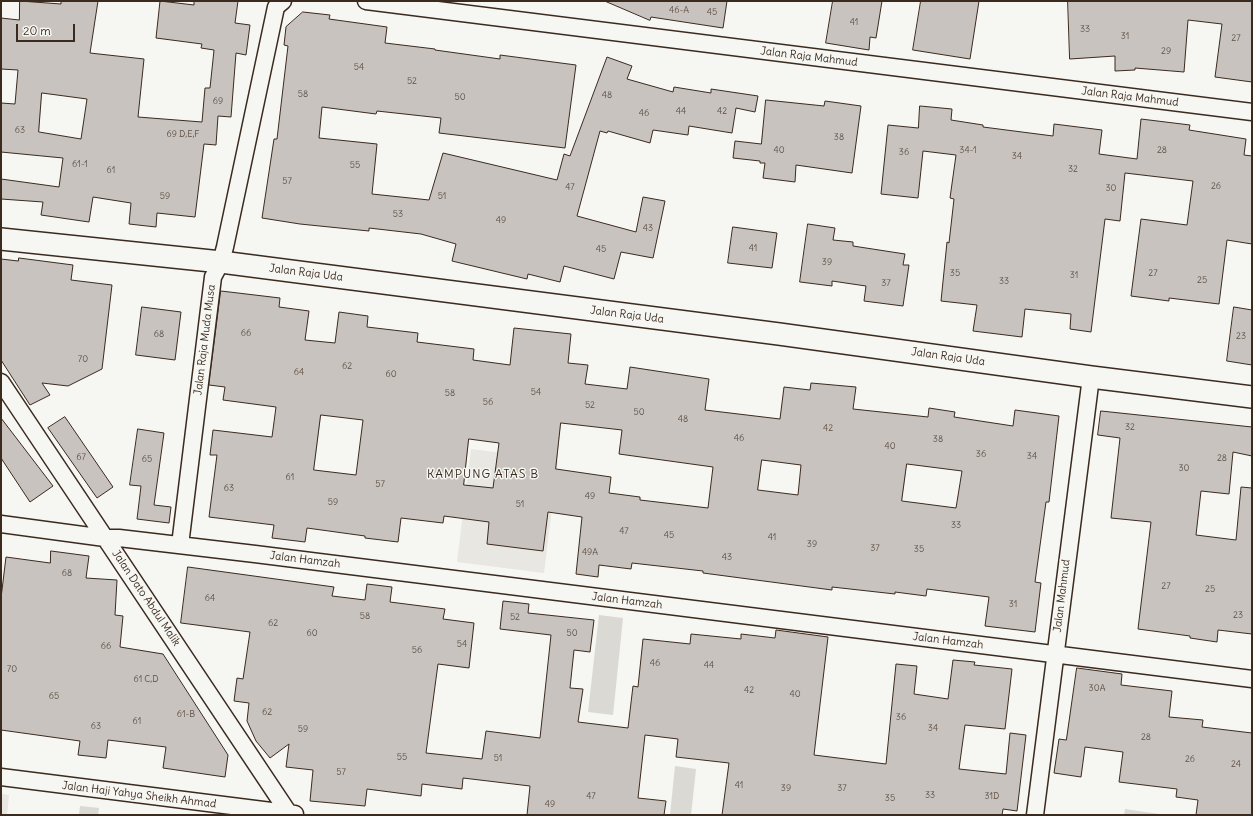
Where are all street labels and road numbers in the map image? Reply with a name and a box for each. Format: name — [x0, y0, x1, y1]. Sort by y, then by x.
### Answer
street label: Jalan Raja Mahmud — [760, 44, 858, 70]
street label: Jalan Raja Mahmud — [1081, 84, 1179, 110]
street label: Jalan Raja Uda — [268, 262, 344, 284]
street label: Jalan Raja Muda Musa — [192, 284, 218, 396]
street label: Jalan Raja Uda — [589, 304, 665, 326]
street label: Jalan Raja Uda — [910, 345, 986, 369]
street label: Jalan Dato Abdul Malik — [109, 547, 183, 649]
street label: Jalan Hamzah — [269, 549, 341, 571]
street label: Jalan Mahmud — [1051, 559, 1073, 633]
street label: Jalan Hamzah — [591, 590, 663, 612]
street label: Jalan Hamzah — [912, 630, 984, 652]
street label: Jalan Haji Yahya Sheikh Ahmad — [61, 779, 217, 811]

